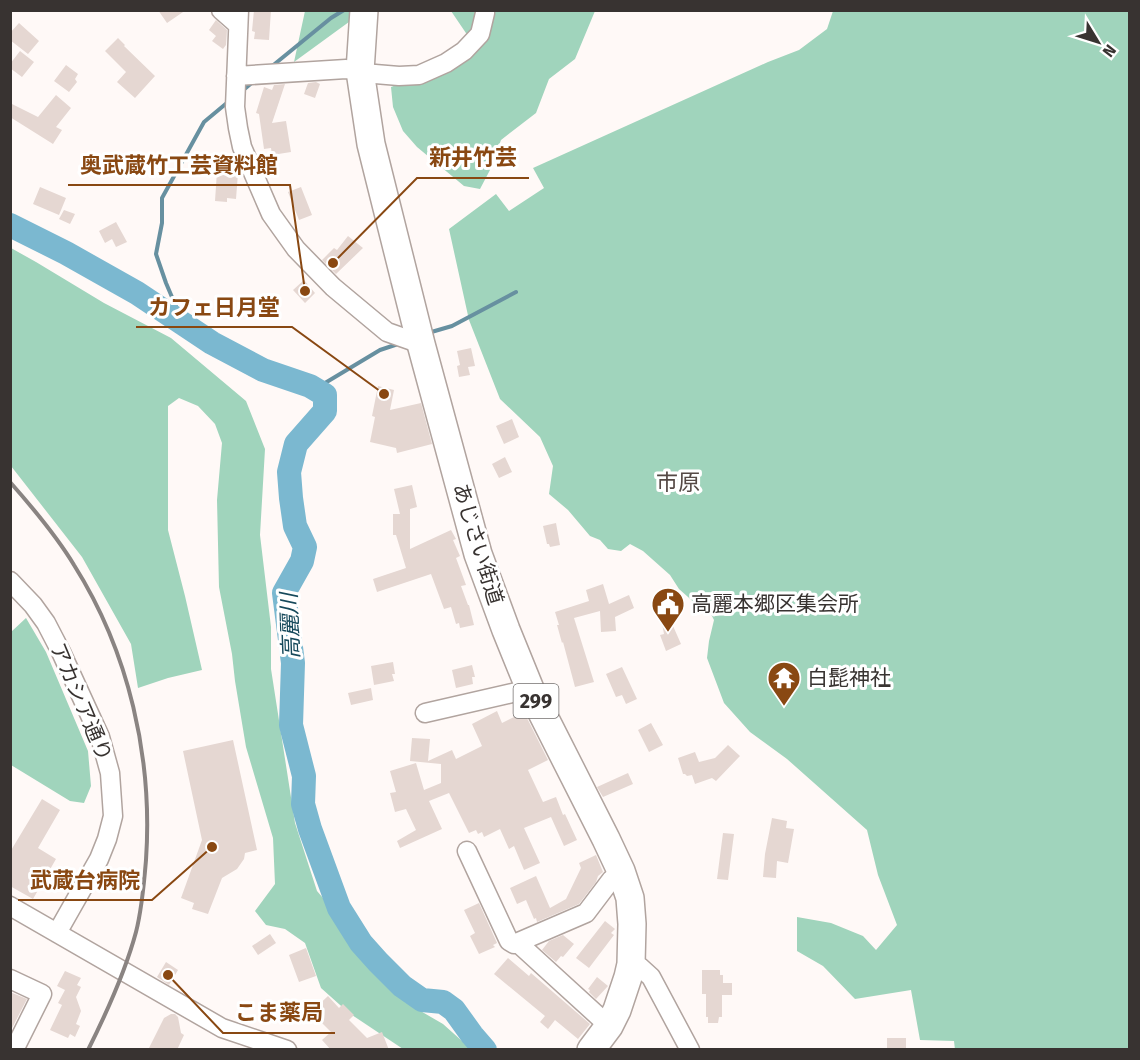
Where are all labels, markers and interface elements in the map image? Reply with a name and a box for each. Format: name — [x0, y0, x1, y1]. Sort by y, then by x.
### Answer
north arrow — [1068, 12, 1128, 72]
text: N — [1099, 41, 1120, 61]
callout: 新井竹芸 — [417, 138, 529, 178]
text: 新井竹芸 — [429, 144, 517, 171]
callout: 奥武蔵竹工芸資料館 — [68, 145, 290, 185]
text: 奥武蔵竹工芸資料館 — [80, 152, 278, 179]
callout: カフェ日月堂 — [136, 287, 292, 327]
text: カフェ日月堂 — [148, 294, 280, 321]
district label: 市原 — [656, 469, 700, 496]
street label: あじさい街道 — [447, 480, 509, 608]
public building icon: 高麗本郷区集会所 — [650, 586, 686, 633]
water label: 高麗川 — [275, 591, 305, 659]
place label: 高麗本郷区集会所 — [691, 591, 859, 617]
street label: アカシア通り — [44, 639, 118, 765]
temple icon: 白髭神社 — [766, 660, 802, 707]
place label: 白髭神社 — [807, 665, 891, 691]
road number: 299 — [514, 684, 558, 718]
callout: 武蔵台病院 — [18, 860, 152, 900]
text: 武蔵台病院 — [30, 867, 140, 894]
callout: こま薬局 — [223, 993, 335, 1033]
text: こま薬局 — [235, 999, 323, 1026]

